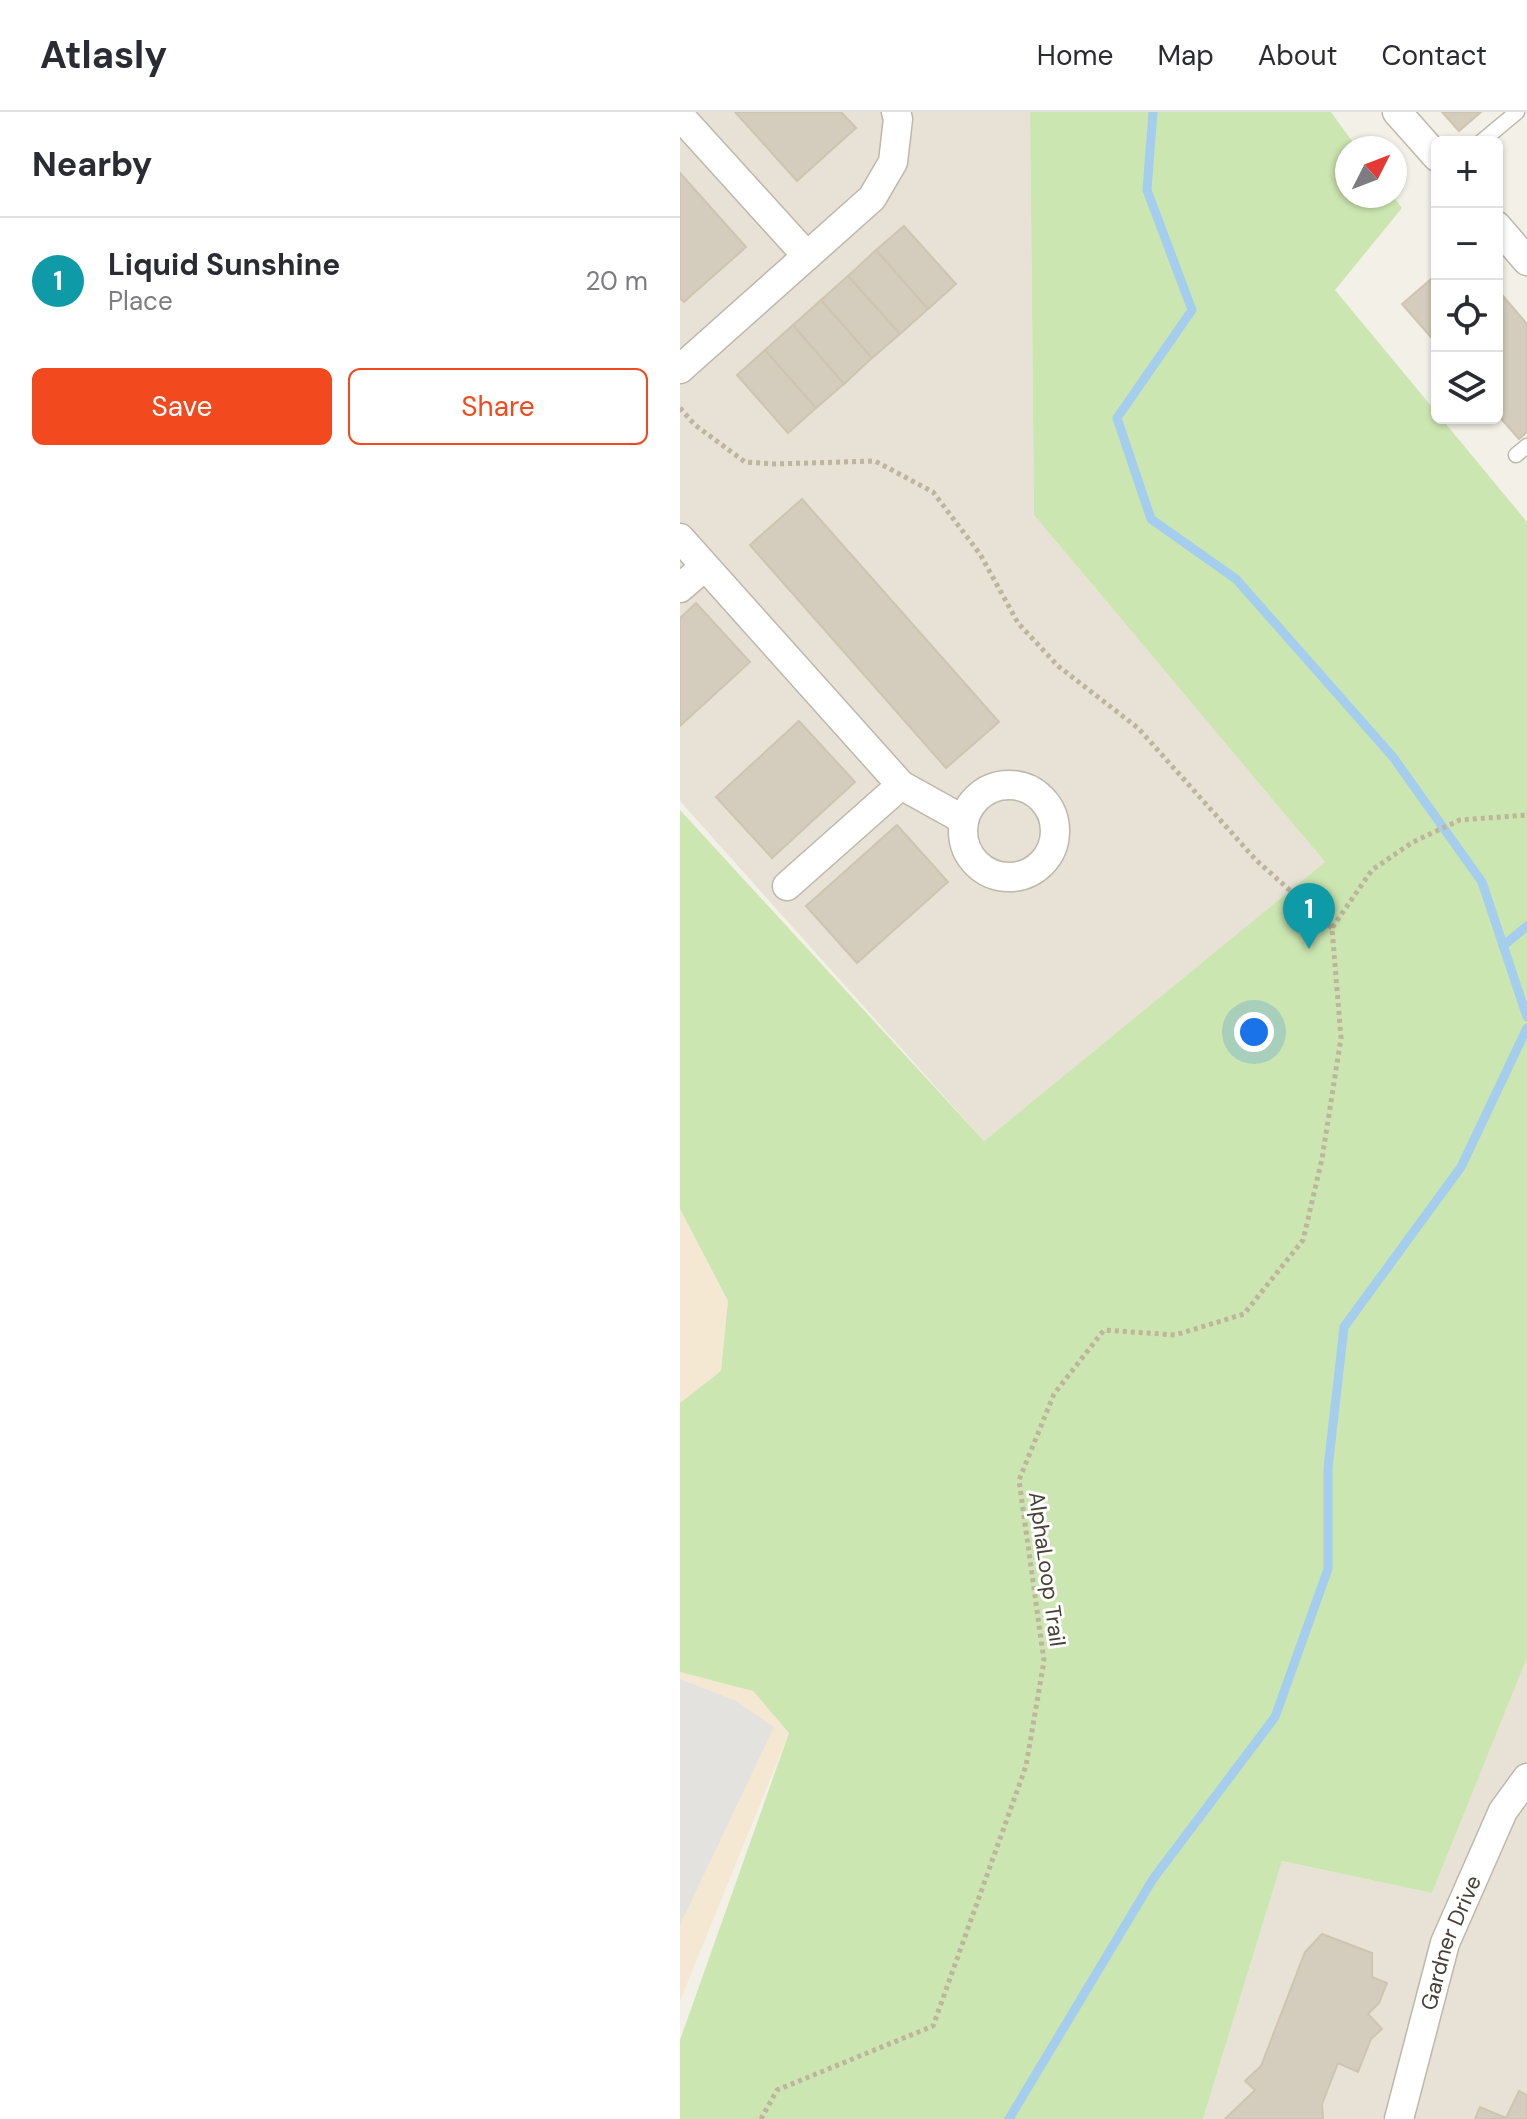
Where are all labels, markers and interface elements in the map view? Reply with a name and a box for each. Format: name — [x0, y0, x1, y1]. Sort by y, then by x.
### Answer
text: Atlasly — [40, 30, 167, 80]
text: Home — [1037, 37, 1113, 74]
text: Map — [1157, 37, 1214, 74]
text: About — [1258, 37, 1337, 74]
text: Contact — [1381, 37, 1487, 74]
north arrow — [1335, 136, 1407, 208]
map controls — [1431, 136, 1503, 424]
button: + — [1431, 136, 1503, 208]
text: Nearby — [32, 142, 152, 187]
button: − — [1431, 208, 1503, 280]
text: Liquid Sunshine — [108, 245, 340, 284]
text: 1 — [53, 264, 63, 298]
text: 20 m — [585, 264, 648, 298]
button: locate — [1431, 280, 1503, 352]
text: Place — [108, 284, 173, 318]
button: layers — [1431, 352, 1503, 424]
button: Save — [32, 368, 332, 445]
button: Share — [348, 368, 648, 445]
pin: 1 — [1283, 883, 1335, 949]
your location — [1234, 1012, 1274, 1052]
street label: AlphaLoop Trail — [1022, 1490, 1072, 1648]
street label: Gardner Drive — [1414, 1871, 1488, 2013]

